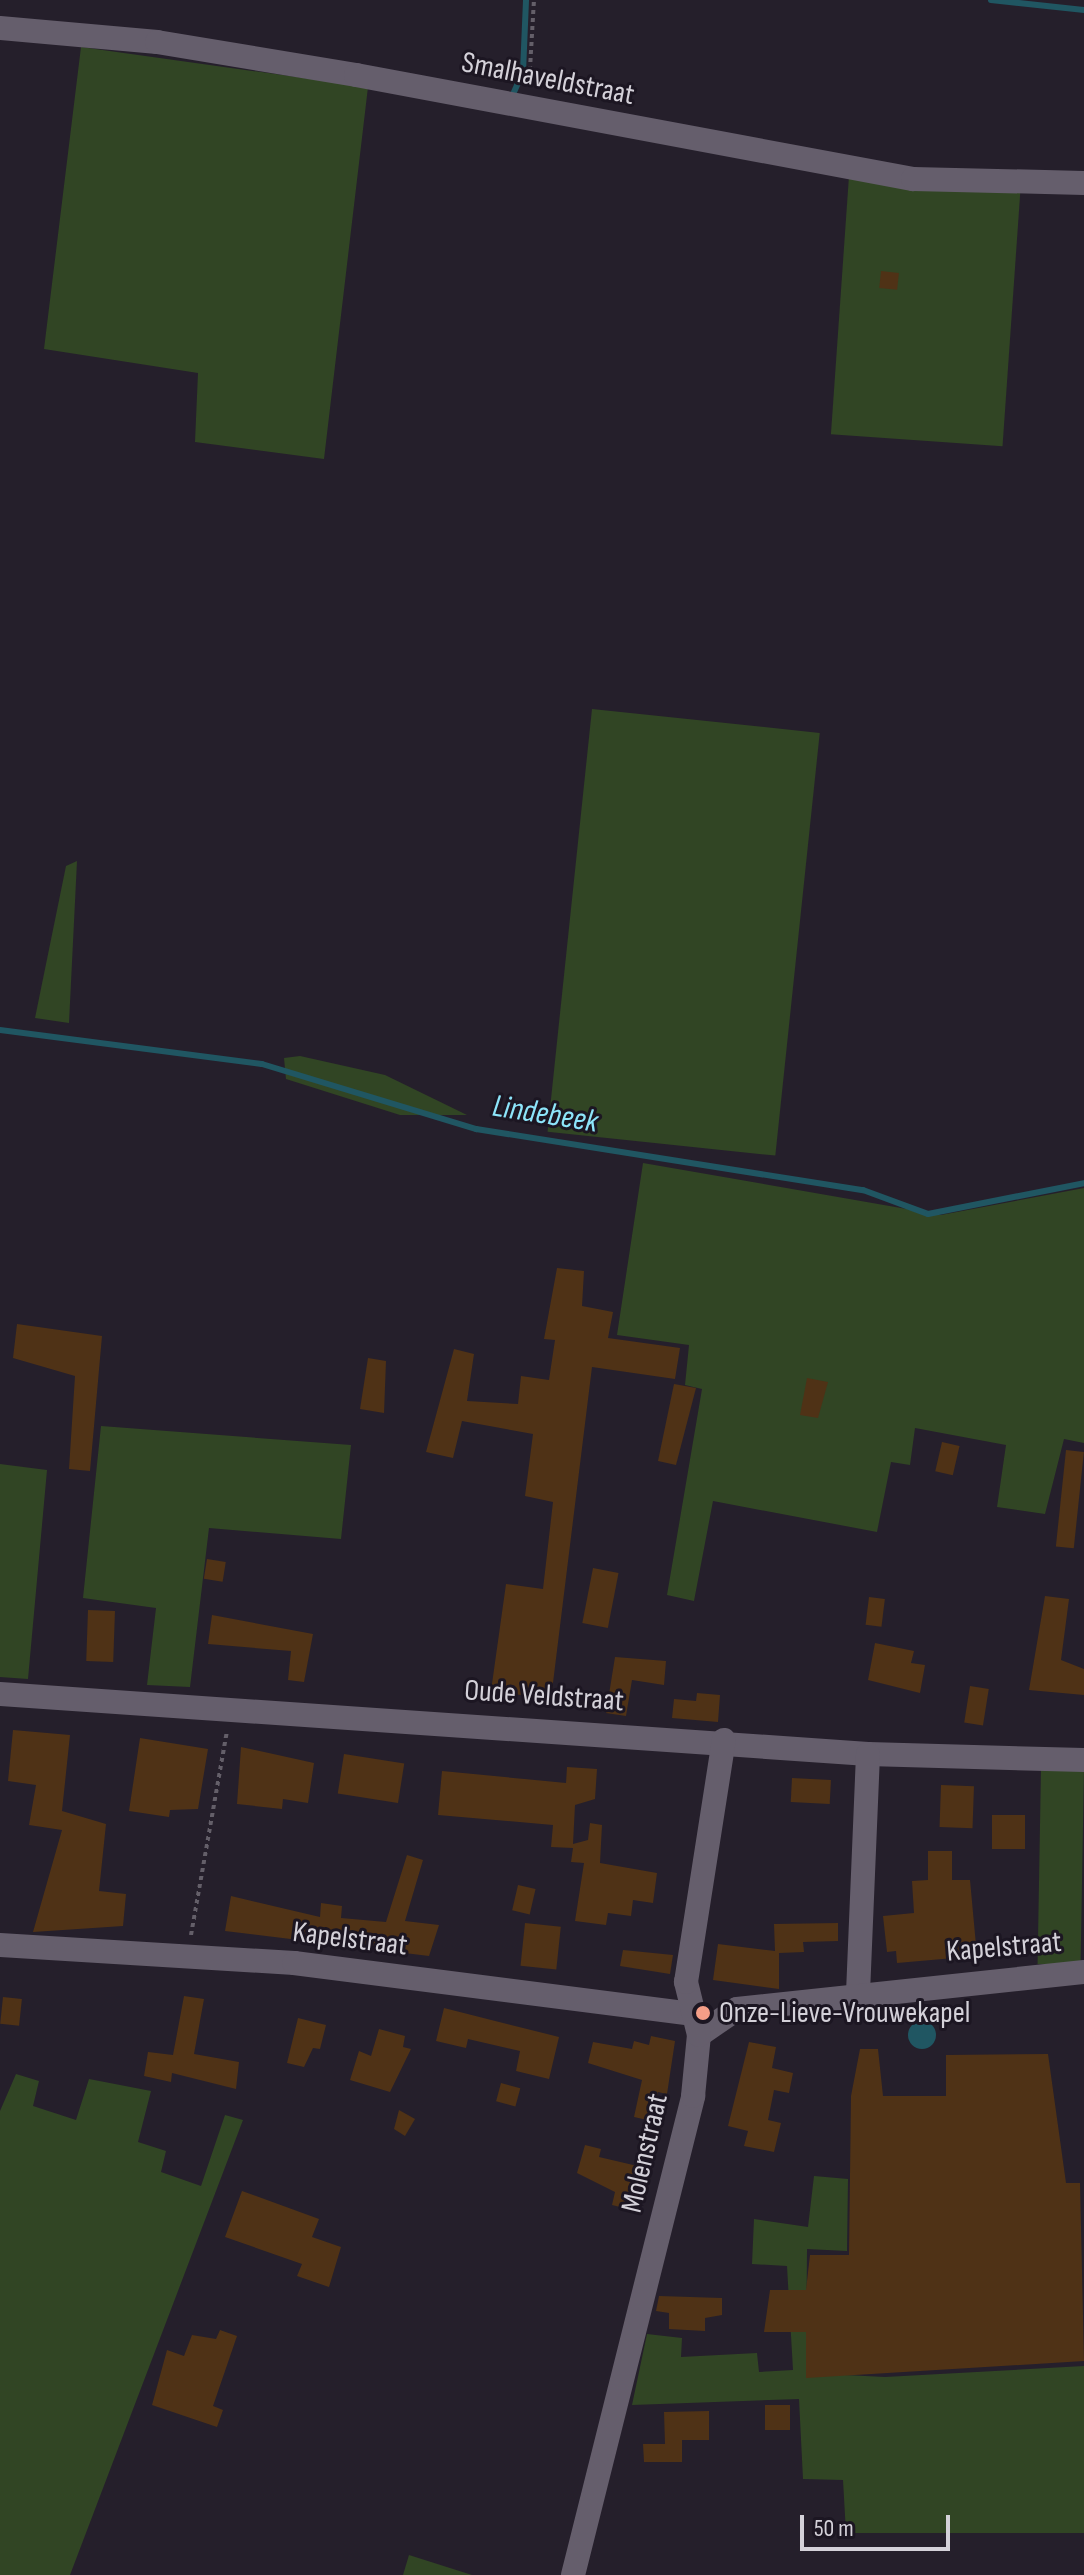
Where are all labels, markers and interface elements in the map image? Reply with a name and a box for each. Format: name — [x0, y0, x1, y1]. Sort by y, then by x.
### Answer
street label: Smalhaveldstraat — [459, 45, 637, 113]
water label: Lindebeek — [490, 1088, 600, 1142]
street label: Oude Veldstraat — [463, 1672, 625, 1720]
street label: Kapelstraat — [291, 1914, 409, 1964]
street label: Kapelstraat — [945, 1924, 1063, 1970]
place label: Onze-Lieve-Vrouwekapel — [719, 1995, 970, 2031]
marker: Onze-Lieve-Vrouwekapel — [694, 2004, 712, 2022]
street label: Molenstraat — [614, 2090, 676, 2216]
scale bar — [804, 2499, 954, 2549]
text: 50 m — [814, 2514, 854, 2543]

